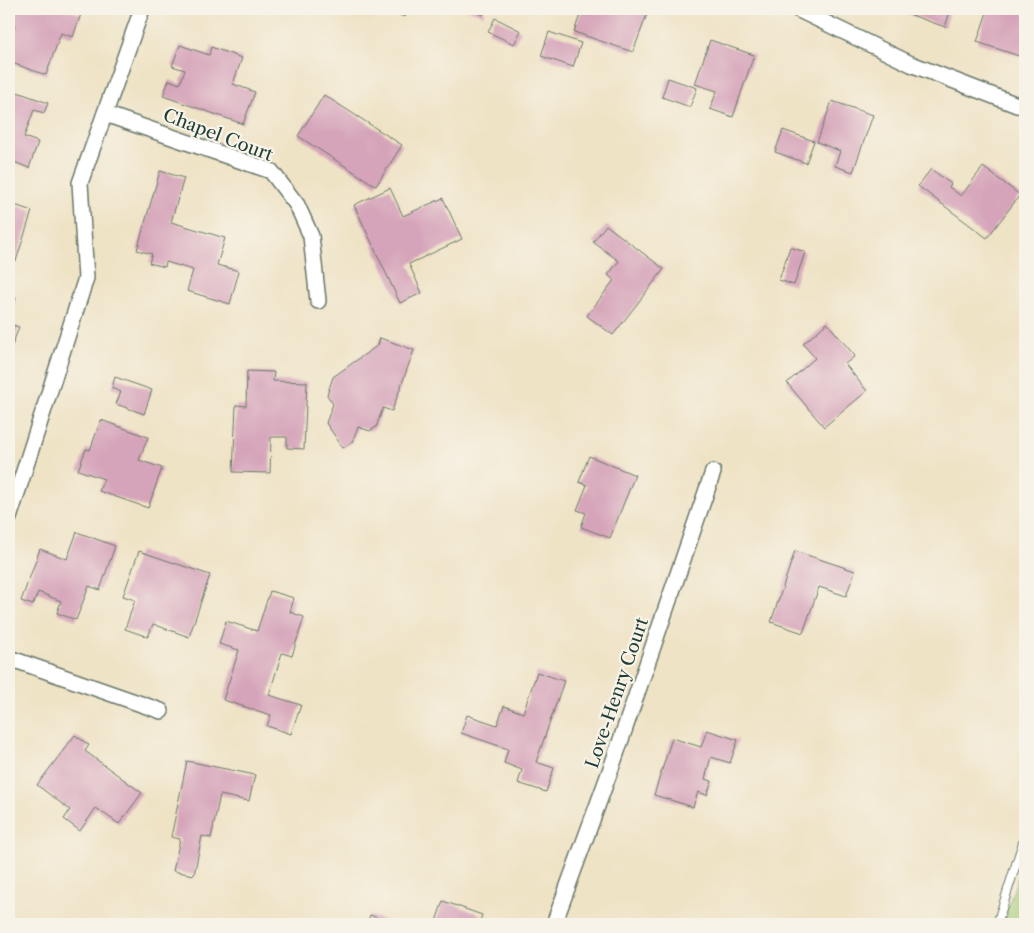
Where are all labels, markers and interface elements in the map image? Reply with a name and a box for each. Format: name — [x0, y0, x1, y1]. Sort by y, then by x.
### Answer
street label: Chapel Court — [160, 104, 277, 166]
street label: Love-Henry Court — [581, 614, 653, 771]

